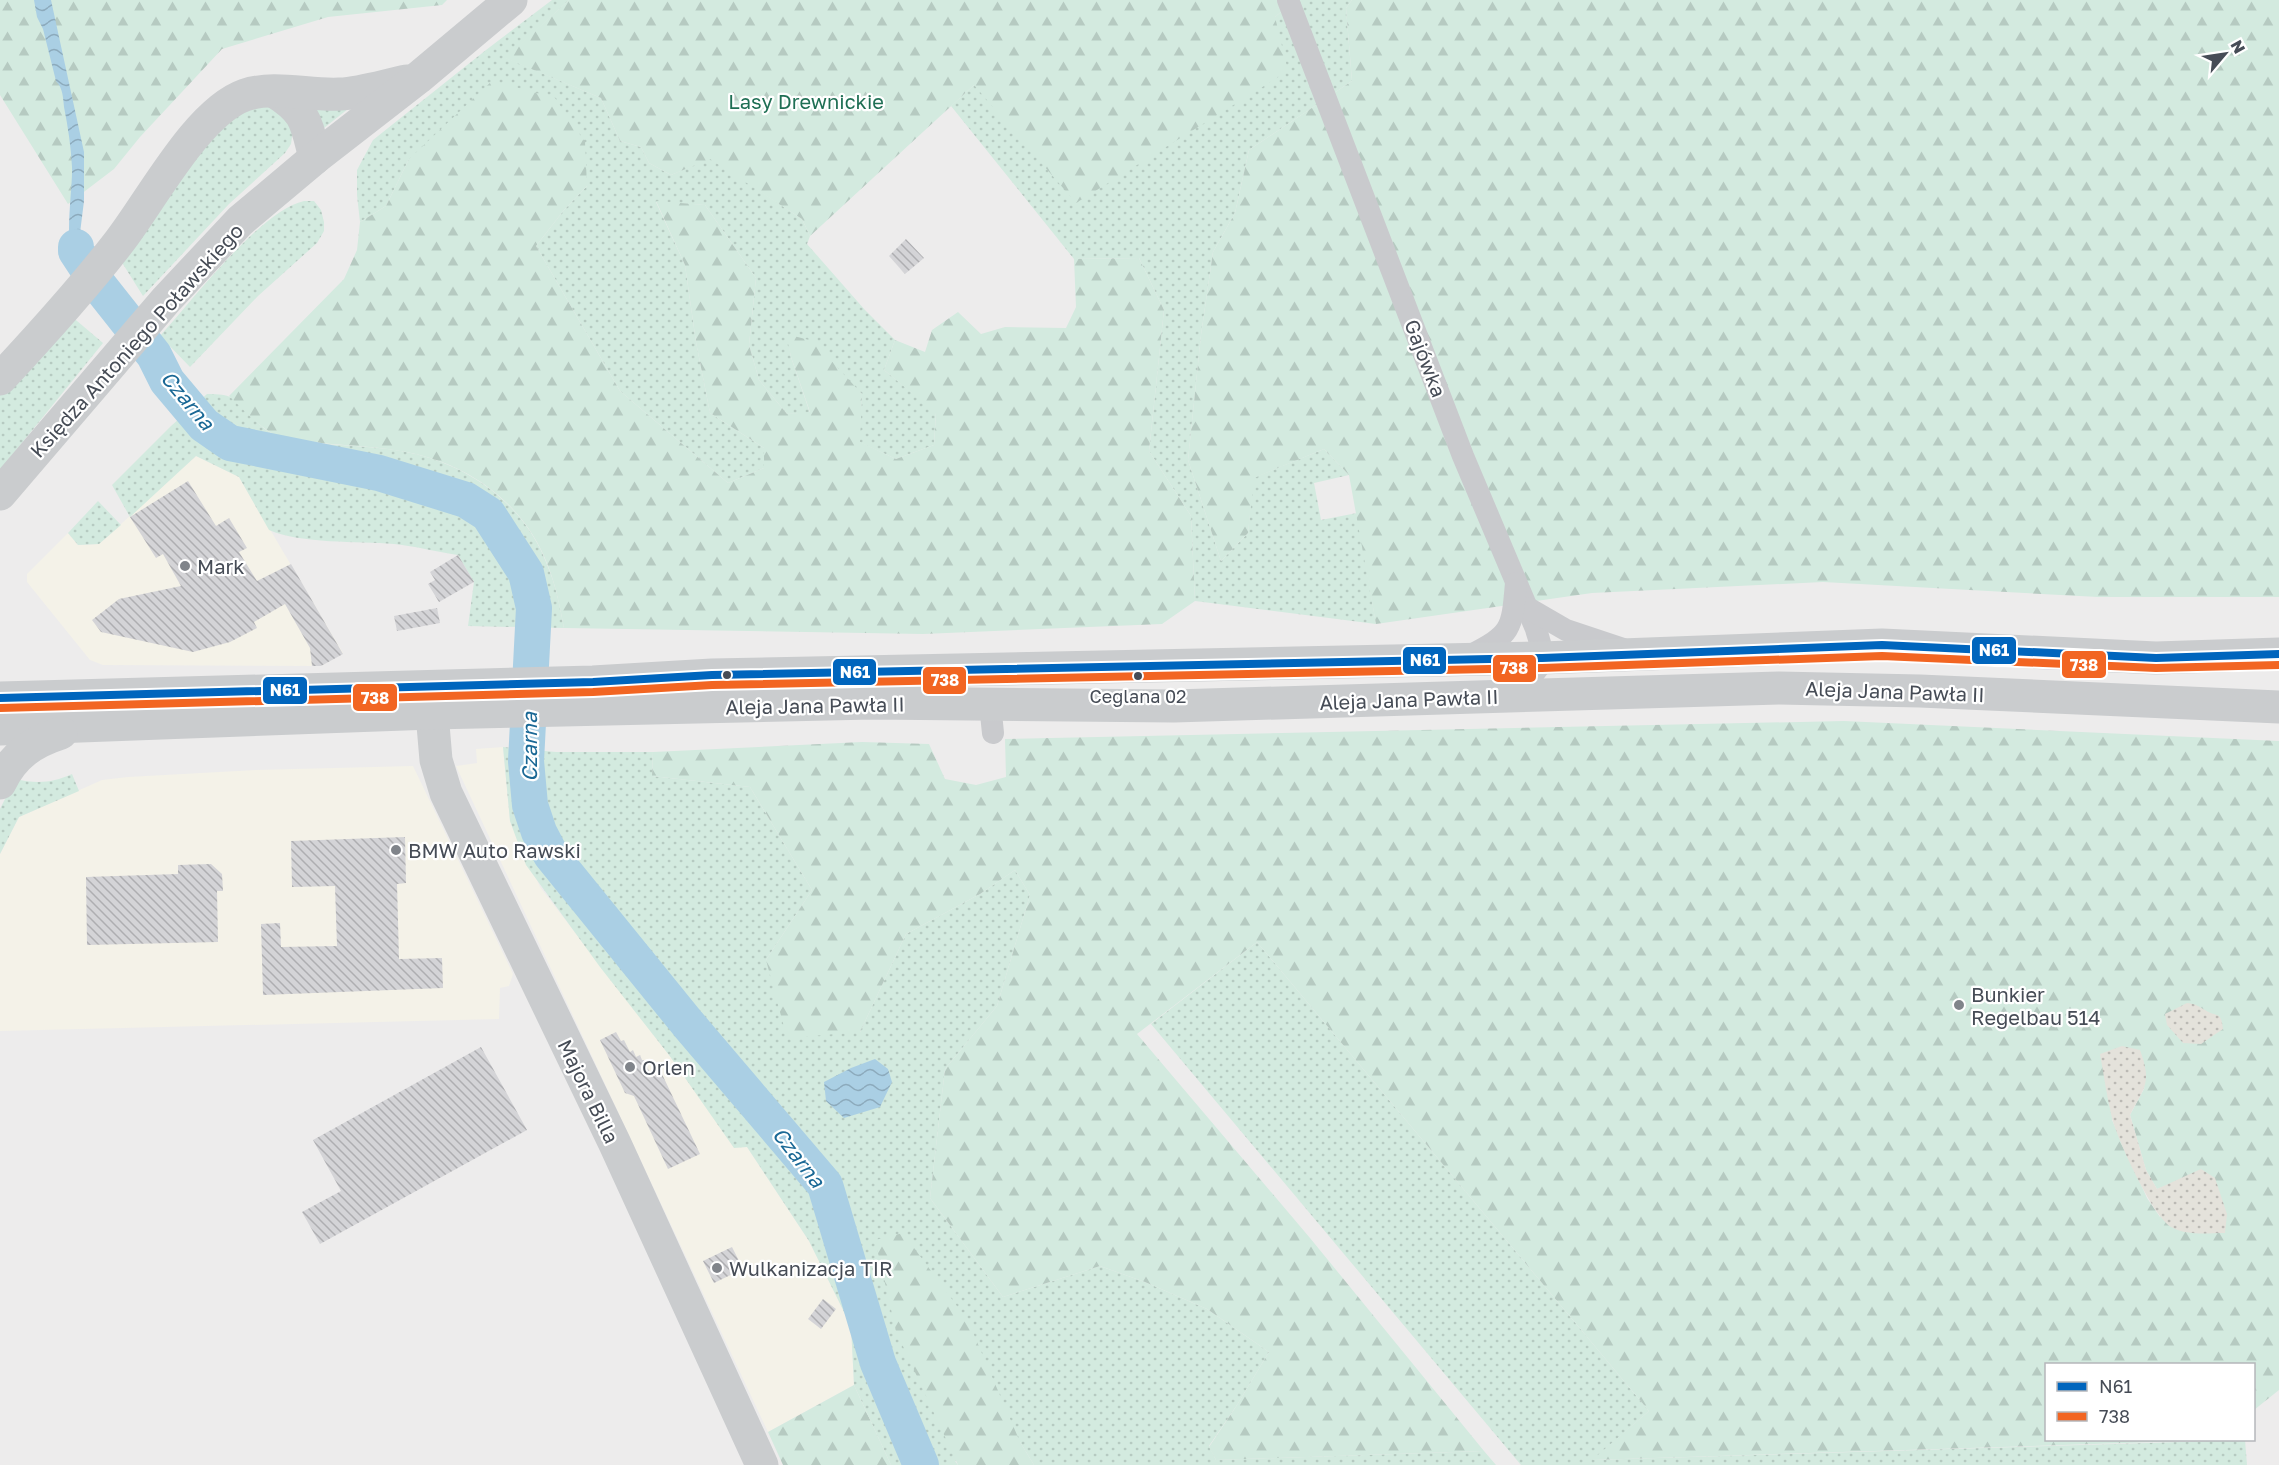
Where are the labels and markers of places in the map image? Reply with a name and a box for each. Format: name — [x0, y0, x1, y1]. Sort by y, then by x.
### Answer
place label: Mark — [197, 554, 245, 578]
marker: Mark — [178, 559, 192, 573]
unlabelled marker — [721, 669, 733, 681]
marker: Ceglana 02 — [1132, 670, 1144, 682]
place label: Ceglana 02 — [1089, 685, 1187, 707]
place label: BMW Auto Rawski — [408, 838, 581, 862]
marker: BMW Auto Rawski — [389, 843, 403, 857]
place label: Bunkier Regelbau 514 — [1971, 982, 2101, 1029]
marker: Bunkier Regelbau 514 — [1952, 998, 1966, 1012]
place label: Orlen — [642, 1055, 695, 1079]
marker: Orlen — [623, 1060, 637, 1074]
place label: Wulkanizacja TIR — [729, 1256, 893, 1280]
marker: Wulkanizacja TIR — [710, 1261, 724, 1275]

